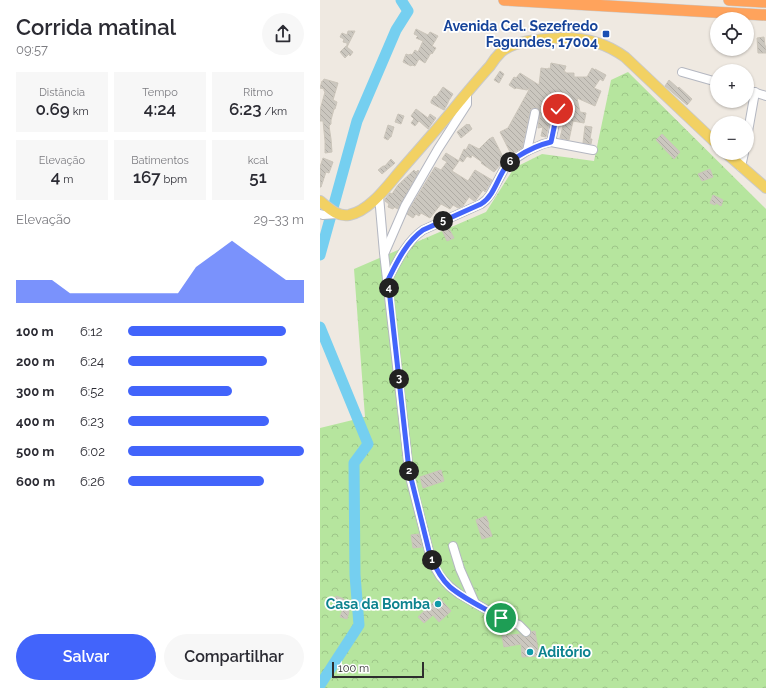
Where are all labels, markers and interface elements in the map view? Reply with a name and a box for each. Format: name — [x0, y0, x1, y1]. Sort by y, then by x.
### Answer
map controls — [710, 12, 754, 160]
button: locate — [710, 12, 754, 56]
button: share — [262, 13, 304, 55]
text: Corrida matinal — [16, 14, 176, 40]
place label: Avenida Cel. Sezefredo Fagundes, 17004 — [443, 18, 599, 50]
marker: Avenida Cel. Sezefredo Fagundes, 17004 — [601, 29, 611, 39]
text: 09:57 — [16, 42, 48, 57]
button: + — [710, 64, 754, 108]
text: Distância — [39, 86, 85, 99]
text: Tempo — [142, 86, 178, 99]
text: Ritmo — [243, 86, 273, 99]
pin — [541, 92, 575, 126]
icon: check — [547, 98, 569, 120]
text: 0.69 — [35, 99, 70, 119]
text: 4:24 — [144, 99, 176, 119]
text: 6:23 — [229, 99, 262, 119]
text: km — [70, 105, 89, 118]
text: /km — [262, 105, 287, 118]
button: − — [710, 116, 754, 160]
pin: 6 — [500, 152, 520, 172]
text: Elevação — [39, 154, 85, 167]
text: Batimentos — [131, 154, 189, 167]
text: kcal — [248, 154, 268, 167]
text: 6 — [507, 155, 513, 168]
text: 4 — [51, 167, 60, 187]
text: 167 — [133, 167, 161, 187]
text: 51 — [249, 167, 267, 187]
text: m — [60, 173, 73, 186]
text: bpm — [161, 173, 187, 186]
pin: 5 — [433, 211, 453, 231]
text: Elevação — [16, 212, 71, 227]
text: 29–33 m — [254, 212, 304, 227]
text: 5 — [440, 214, 446, 227]
pin: 4 — [379, 278, 399, 298]
text: 4 — [386, 281, 392, 294]
text: 100 m — [16, 324, 54, 339]
text: 6:12 — [80, 324, 103, 339]
text: 200 m — [16, 354, 55, 369]
text: 6:24 — [80, 354, 104, 369]
pin: 3 — [389, 369, 409, 389]
text: 3 — [396, 372, 402, 385]
text: 300 m — [16, 384, 54, 399]
text: 6:52 — [80, 384, 104, 399]
text: 400 m — [16, 414, 55, 429]
text: 6:23 — [80, 414, 104, 429]
text: 500 m — [16, 444, 54, 459]
text: 6:02 — [80, 444, 105, 459]
pin: 2 — [399, 461, 419, 481]
text: 2 — [406, 464, 412, 477]
text: 600 m — [16, 474, 55, 489]
text: 6:26 — [80, 474, 105, 489]
pin: 1 — [422, 550, 442, 570]
text: 1 — [429, 553, 435, 566]
place label: Casa da Bomba — [326, 596, 430, 612]
marker: Casa da Bomba — [433, 599, 443, 609]
pin — [484, 601, 518, 635]
icon: arrive — [490, 607, 512, 629]
button: Salvar — [16, 634, 156, 680]
button: Compartilhar — [164, 634, 304, 680]
place label: Aditório — [538, 644, 592, 660]
marker: Aditório — [525, 647, 535, 657]
scale bar — [332, 660, 424, 679]
text: 100 m — [338, 662, 369, 675]

